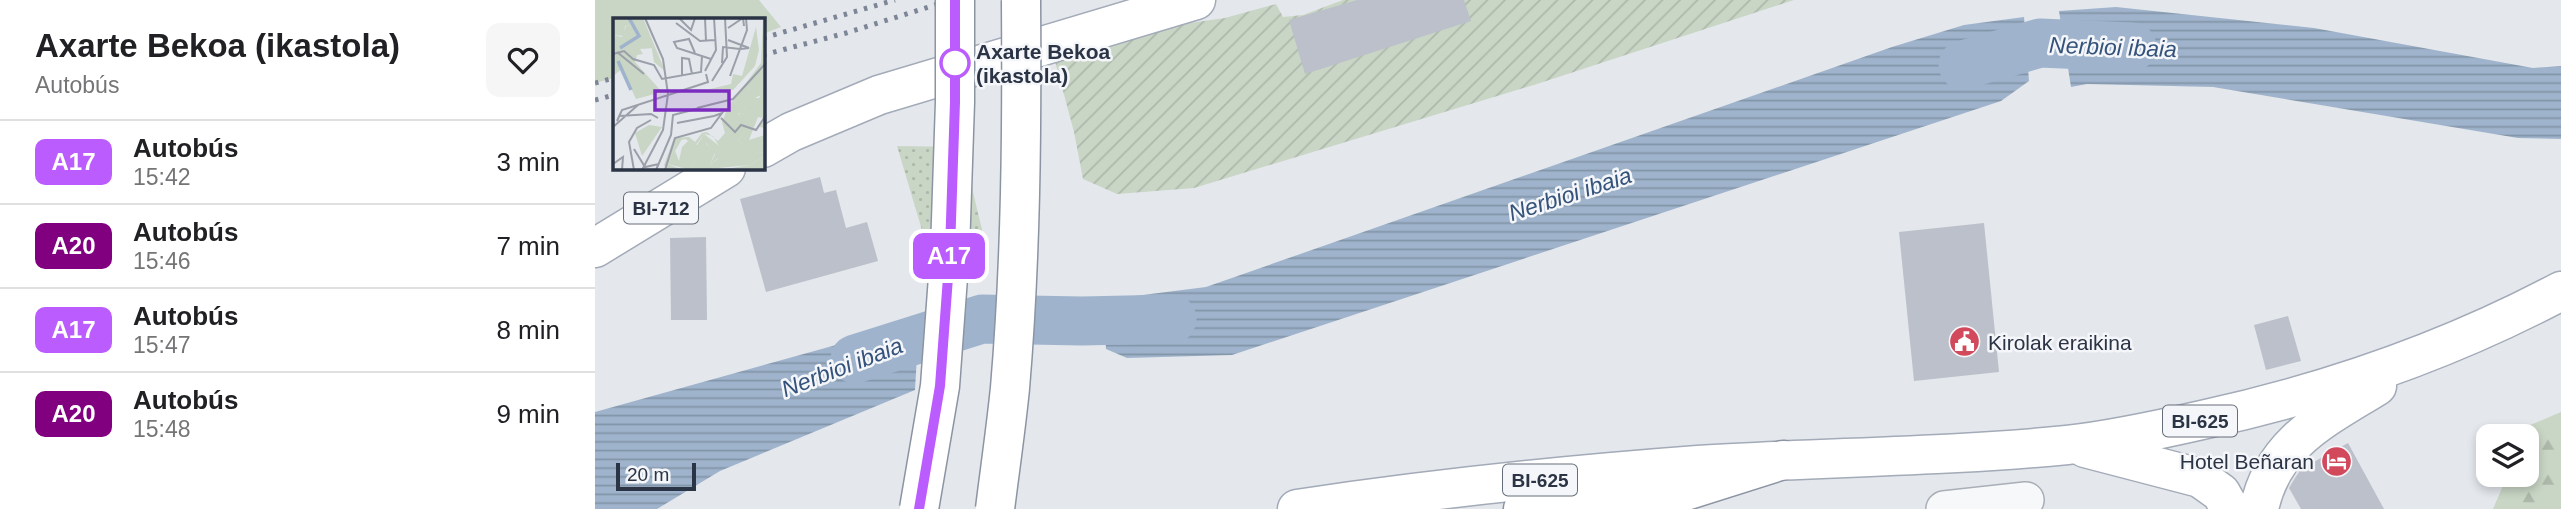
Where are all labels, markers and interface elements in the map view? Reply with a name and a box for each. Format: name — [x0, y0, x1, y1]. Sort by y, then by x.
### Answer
inset map — [613, 18, 765, 170]
button: heart — [486, 23, 560, 97]
text: Axarte Bekoa (ikastola) — [35, 27, 400, 64]
water label: Nerbioi ibaia — [2049, 32, 2177, 62]
place label: Axarte Bekoa (ikastola) — [976, 40, 1111, 87]
marker: Axarte Bekoa (ikastola) — [940, 48, 970, 78]
text: Autobús — [35, 72, 119, 98]
text: Autobús — [133, 133, 238, 163]
text: 3 min — [496, 147, 560, 177]
text: A17 — [51, 148, 96, 175]
water label: Nerbioi ibaia — [1505, 162, 1635, 226]
text: 15:42 — [133, 164, 191, 190]
road number: BI-712 — [624, 192, 698, 224]
text: Autobús — [133, 217, 238, 247]
text: 7 min — [496, 231, 560, 261]
text: A20 — [51, 232, 96, 259]
line badge: A17 — [909, 233, 989, 279]
text: A17 — [927, 242, 971, 269]
text: 15:46 — [133, 248, 191, 274]
text: Autobús — [133, 301, 238, 331]
text: 8 min — [496, 315, 560, 345]
text: A17 — [51, 316, 96, 343]
public building icon: Kirolak eraikina — [1948, 325, 1982, 359]
place label: Kirolak eraikina — [1988, 331, 2132, 354]
text: 15:47 — [133, 332, 191, 358]
water label: Nerbioi ibaia — [778, 332, 906, 402]
text: Autobús — [133, 385, 238, 415]
text: 9 min — [496, 399, 560, 429]
text: A20 — [51, 400, 96, 427]
road number: BI-625 — [2163, 406, 2237, 436]
text: 15:48 — [133, 416, 191, 442]
map controls — [2476, 424, 2539, 487]
button: layers — [2476, 424, 2539, 487]
hotel icon: Hotel Beñaran — [2320, 444, 2354, 478]
place label: Hotel Beñaran — [2180, 450, 2314, 473]
scale bar — [616, 460, 697, 492]
text: 20 m — [627, 464, 669, 485]
road number: BI-625 — [1503, 464, 1577, 495]

